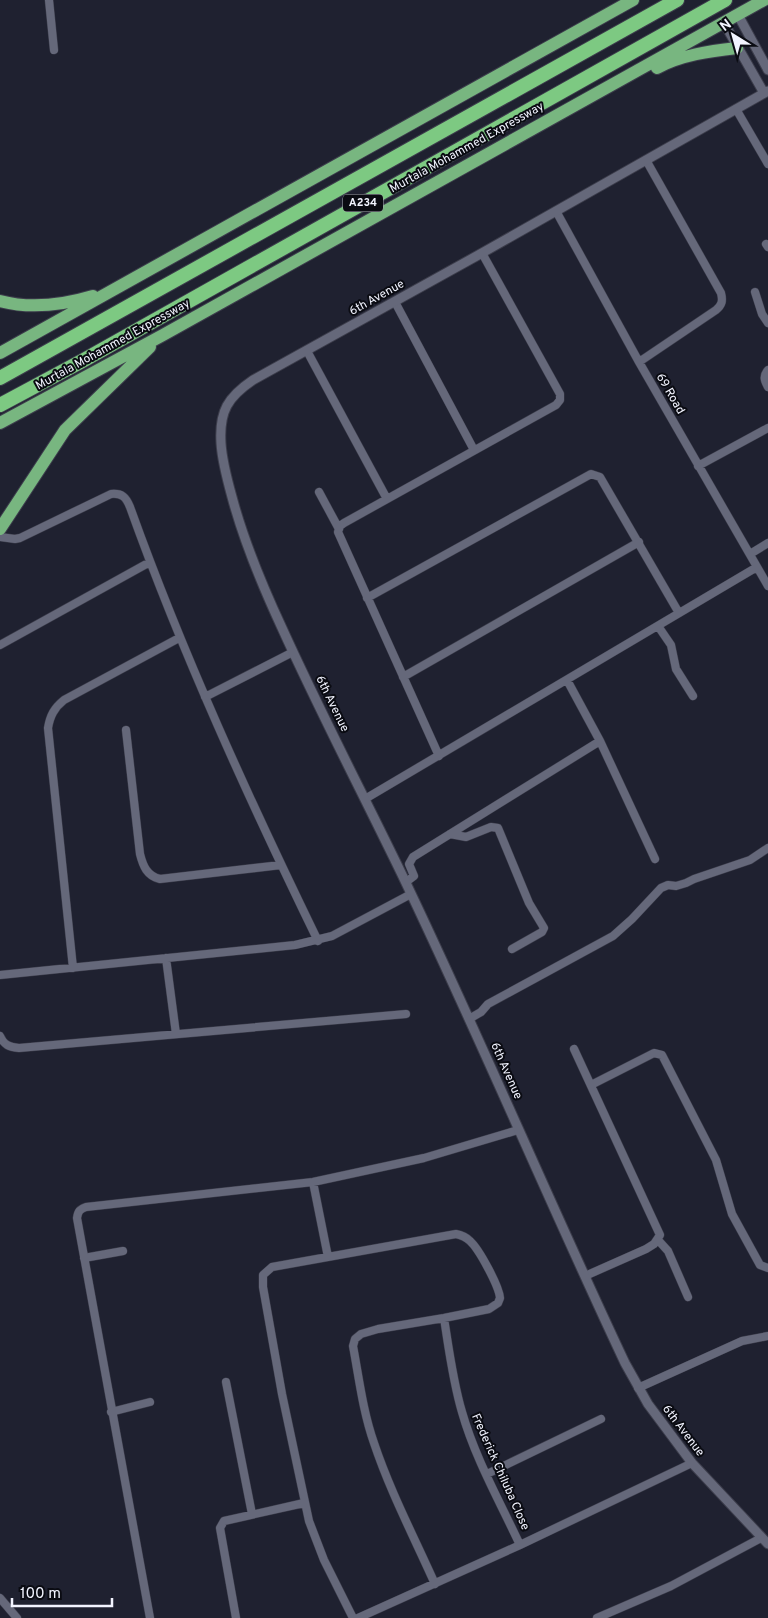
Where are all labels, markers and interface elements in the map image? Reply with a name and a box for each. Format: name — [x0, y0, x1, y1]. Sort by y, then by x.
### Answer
north arrow — [708, 10, 758, 60]
text: N — [717, 16, 735, 36]
street label: Murtala Mohammed Expressway — [387, 99, 547, 197]
road number: A234 — [343, 194, 383, 212]
street label: 6th Avenue — [347, 276, 407, 320]
street label: Murtala Mohammed Expressway — [33, 296, 193, 394]
street label: 69 Road — [652, 371, 688, 417]
street label: 6th Avenue — [312, 673, 352, 735]
street label: 6th Avenue — [486, 1040, 526, 1102]
street label: 6th Avenue — [658, 1402, 708, 1460]
street label: Frederick Chiluba Close — [467, 1411, 533, 1533]
scale bar — [12, 1576, 112, 1608]
text: 100 m — [20, 1585, 61, 1604]

